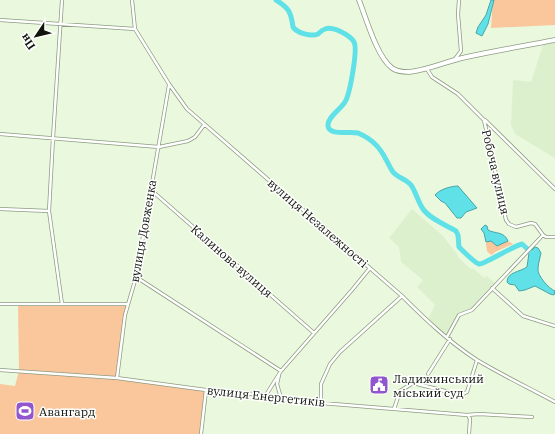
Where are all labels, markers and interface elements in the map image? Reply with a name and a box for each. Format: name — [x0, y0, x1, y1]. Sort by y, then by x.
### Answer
north arrow — [16, 16, 56, 56]
text: Пн — [17, 31, 38, 52]
street label: Робоча вулиця — [479, 128, 513, 216]
street label: вулиця Незалежності — [265, 175, 371, 271]
street label: вулиця Довженка — [127, 178, 160, 284]
street label: Калинова вулиця — [188, 221, 276, 301]
place label: Ладижинський міський суд — [393, 371, 484, 400]
public building icon: Ладижинський міський суд — [368, 374, 390, 396]
street label: вулиця Енергетиків — [206, 382, 326, 410]
sports icon: Авангард — [14, 400, 36, 422]
place label: Авангард — [39, 404, 95, 419]

